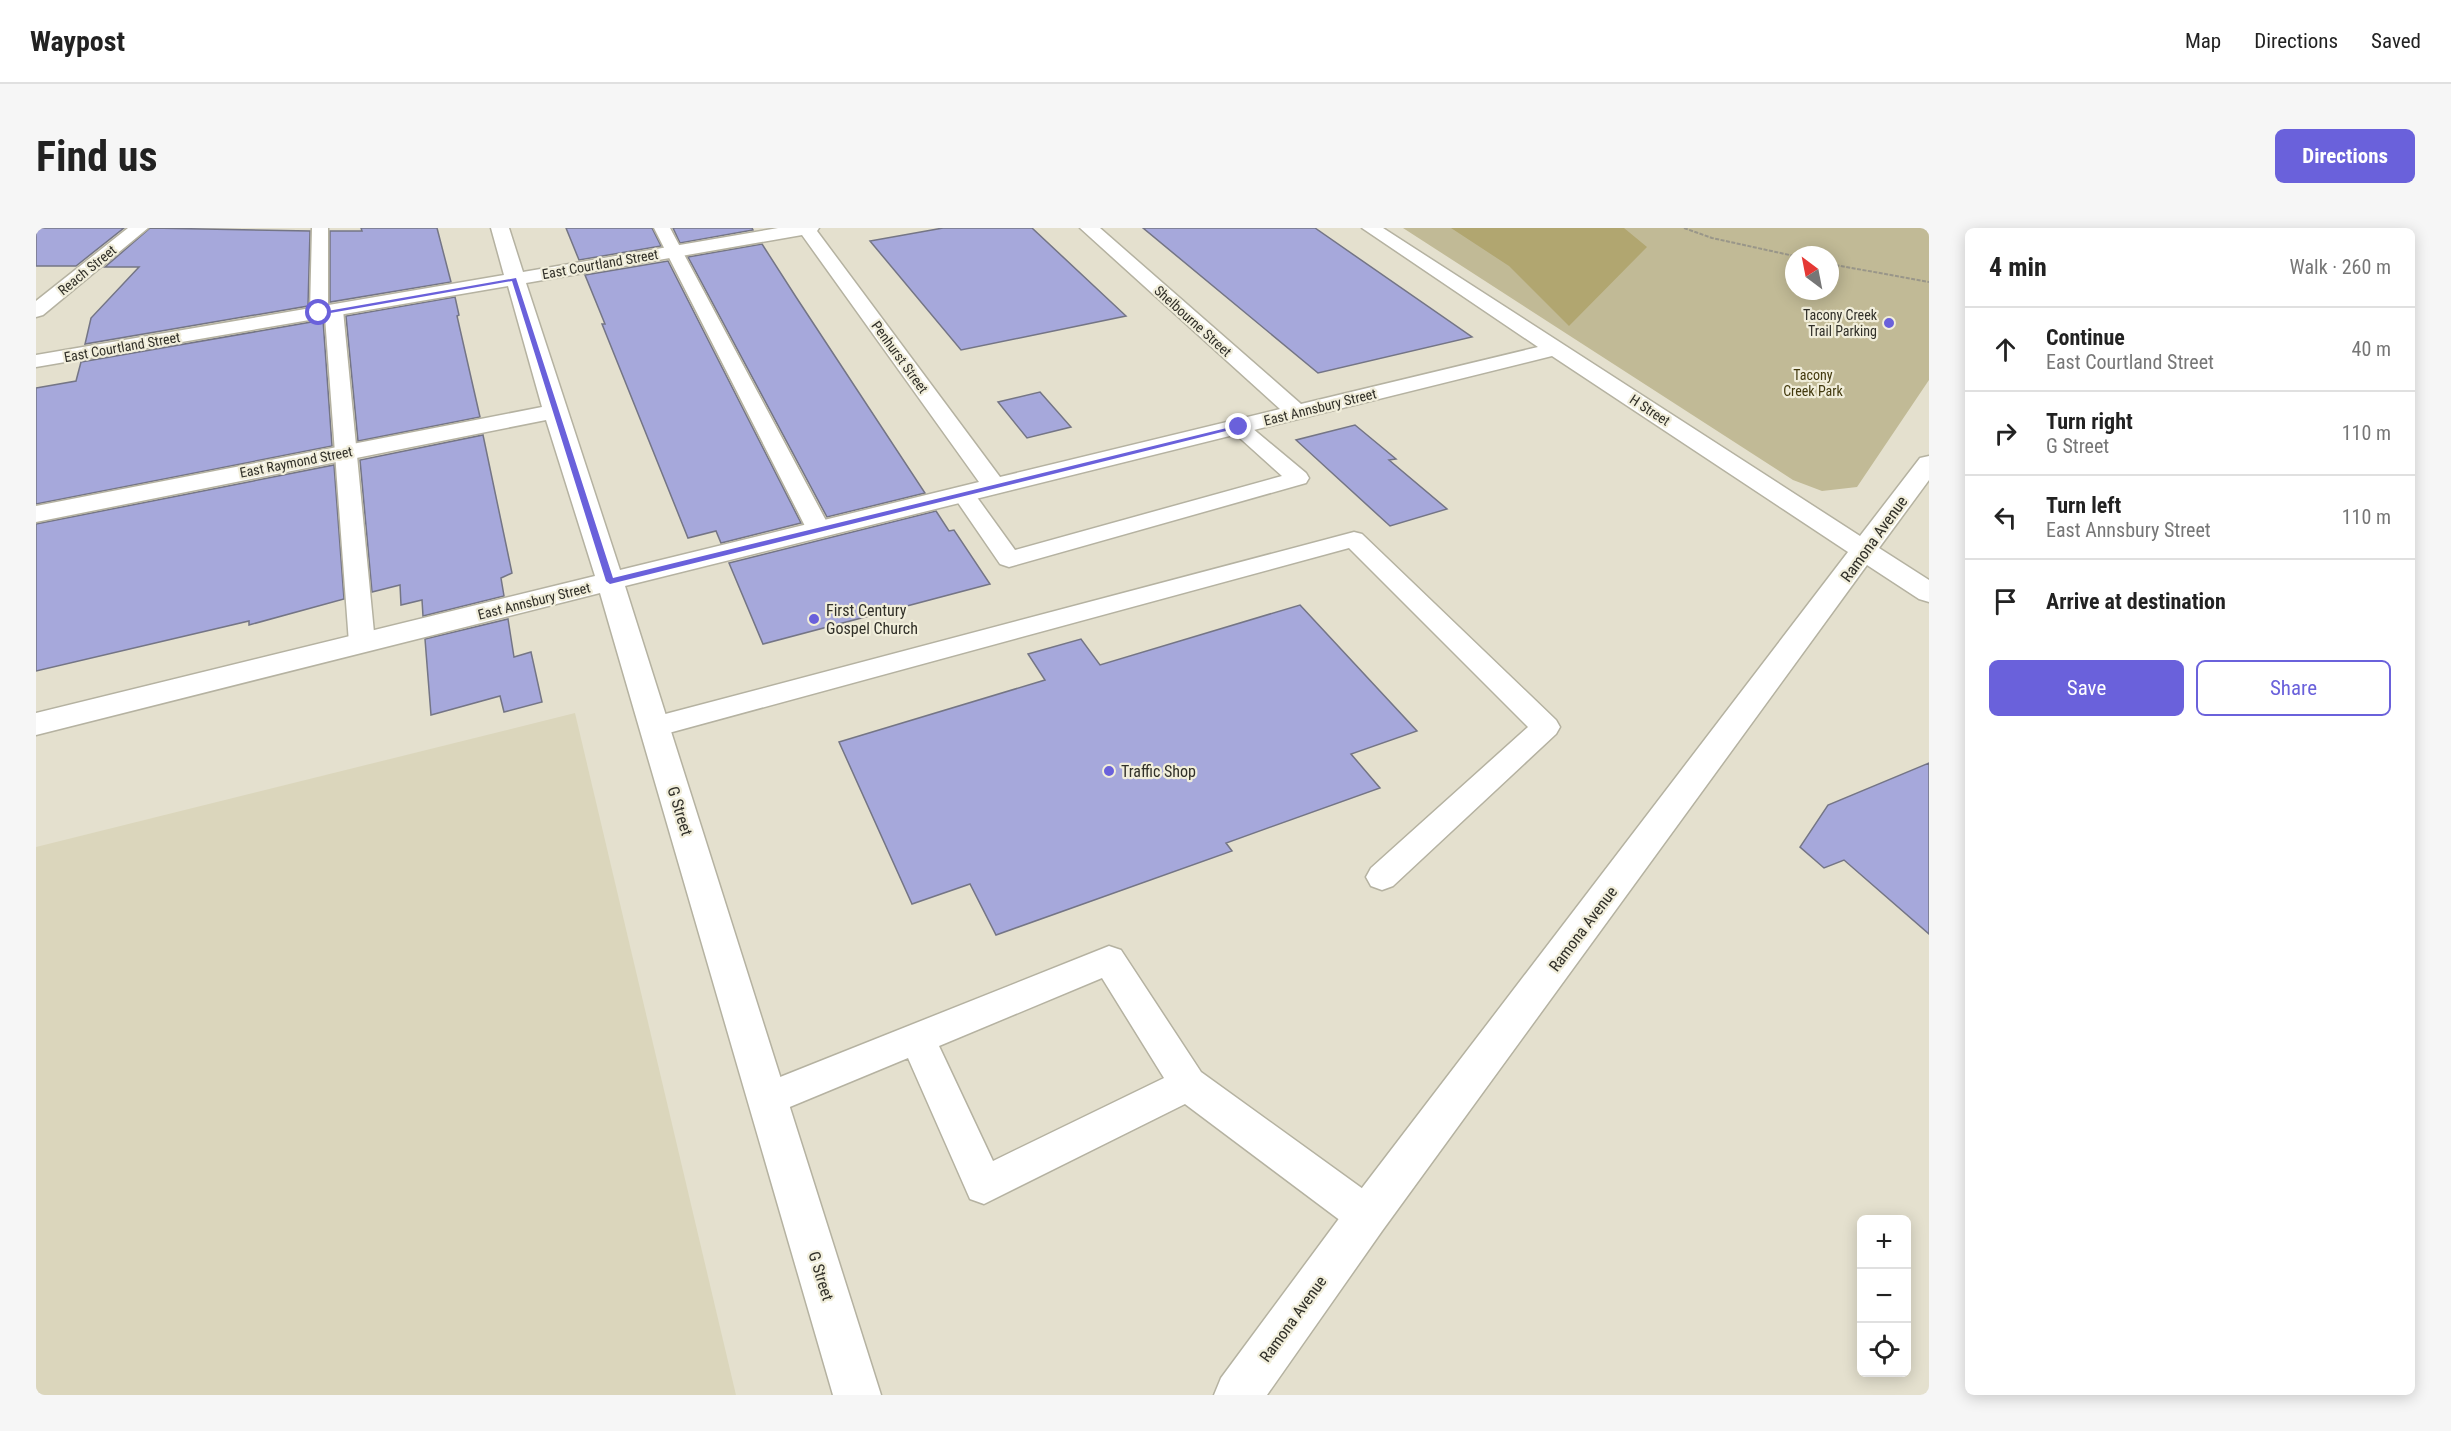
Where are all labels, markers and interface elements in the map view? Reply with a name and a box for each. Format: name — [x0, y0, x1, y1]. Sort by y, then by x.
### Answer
text: Waypost — [30, 25, 125, 58]
text: Map — [2185, 29, 2221, 53]
text: Directions — [2254, 29, 2338, 53]
text: Saved — [2371, 29, 2421, 53]
button: Directions — [2275, 129, 2415, 183]
text: Find us — [36, 132, 157, 181]
street label: Reach Street — [55, 242, 119, 298]
street label: East Courtland Street — [541, 246, 659, 282]
north arrow — [1785, 246, 1839, 300]
text: 4 min — [1989, 252, 2047, 282]
text: Walk · 260 m — [2290, 255, 2391, 279]
street label: Shelbourne Street — [1151, 282, 1235, 360]
route start — [305, 299, 331, 325]
place label: Tacony Creek Trail Parking — [1803, 307, 1878, 339]
marker: Tacony Creek Trail Parking — [1882, 316, 1896, 330]
street label: Penhurst Street — [868, 318, 932, 396]
text: Continue — [2046, 325, 2125, 350]
street label: East Courtland Street — [63, 329, 181, 365]
icon: ahead — [1989, 333, 2022, 366]
text: 40 m — [2352, 337, 2391, 361]
text: East Courtland Street — [2046, 350, 2214, 374]
park label: Tacony Creek Park — [1783, 367, 1844, 399]
street label: East Annsbury Street — [1262, 385, 1378, 429]
street label: H Street — [1627, 391, 1673, 429]
text: Turn right — [2046, 409, 2133, 434]
route end — [1225, 413, 1251, 439]
icon: right — [1989, 417, 2022, 450]
text: 110 m — [2342, 421, 2391, 445]
text: G Street — [2046, 434, 2109, 458]
street label: East Raymond Street — [238, 443, 354, 481]
street label: Ramona Avenue — [1837, 492, 1911, 586]
text: Turn left — [2046, 493, 2121, 518]
icon: left — [1989, 501, 2022, 534]
text: 110 m — [2342, 505, 2391, 529]
text: East Annsbury Street — [2046, 518, 2211, 542]
street label: East Annsbury Street — [476, 579, 592, 623]
icon: arrive — [1989, 585, 2022, 618]
text: Arrive at destination — [2046, 589, 2226, 614]
place label: First Century Gospel Church — [826, 601, 918, 638]
marker: First Century Gospel Church — [807, 612, 821, 626]
button: Save — [1989, 660, 2184, 716]
button: Share — [2196, 660, 2391, 716]
place label: Traffic Shop — [1121, 762, 1196, 781]
marker: Traffic Shop — [1102, 764, 1116, 778]
street label: G Street — [664, 784, 697, 838]
street label: Ramona Avenue — [1545, 883, 1621, 975]
map controls — [1857, 1215, 1911, 1377]
button: + — [1857, 1215, 1911, 1269]
street label: G Street — [805, 1249, 838, 1303]
button: − — [1857, 1269, 1911, 1323]
street label: Ramona Avenue — [1256, 1272, 1330, 1366]
button: locate — [1857, 1323, 1911, 1377]

